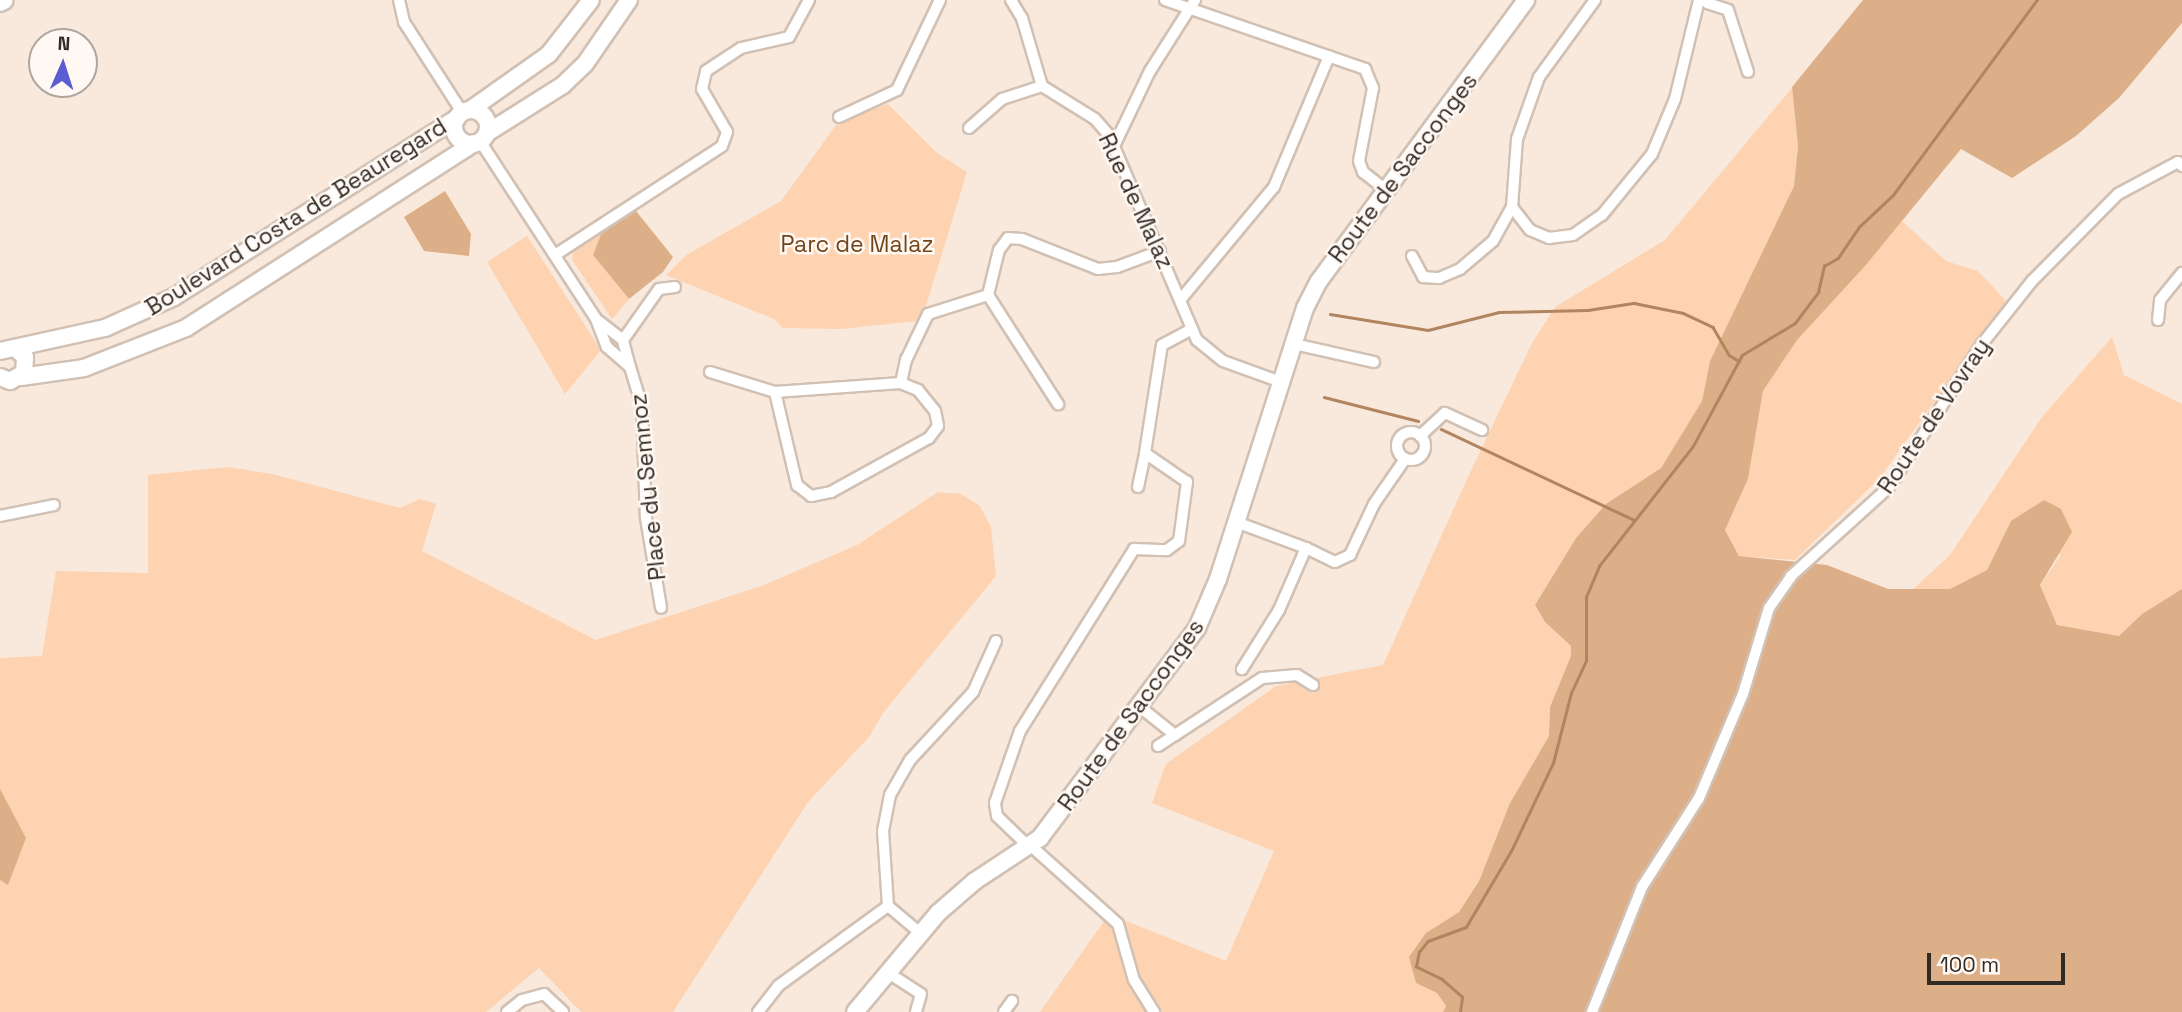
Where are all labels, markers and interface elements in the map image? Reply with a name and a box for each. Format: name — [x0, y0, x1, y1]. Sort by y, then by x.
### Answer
north arrow — [28, 28, 98, 98]
text: N — [57, 31, 71, 56]
street label: Route de Sacconges — [1323, 68, 1483, 268]
street label: Boulevard Costa de Beauregard — [140, 113, 452, 321]
street label: Rue de Malaz — [1093, 129, 1179, 273]
park label: Parc de Malaz — [780, 230, 934, 258]
street label: Route de Vovray — [1872, 333, 1996, 499]
street label: Place du Semnoz — [624, 392, 672, 582]
street label: Route de Sacconges — [1052, 614, 1210, 816]
scale bar — [1930, 939, 2068, 983]
text: 100 m — [1940, 951, 1999, 978]

